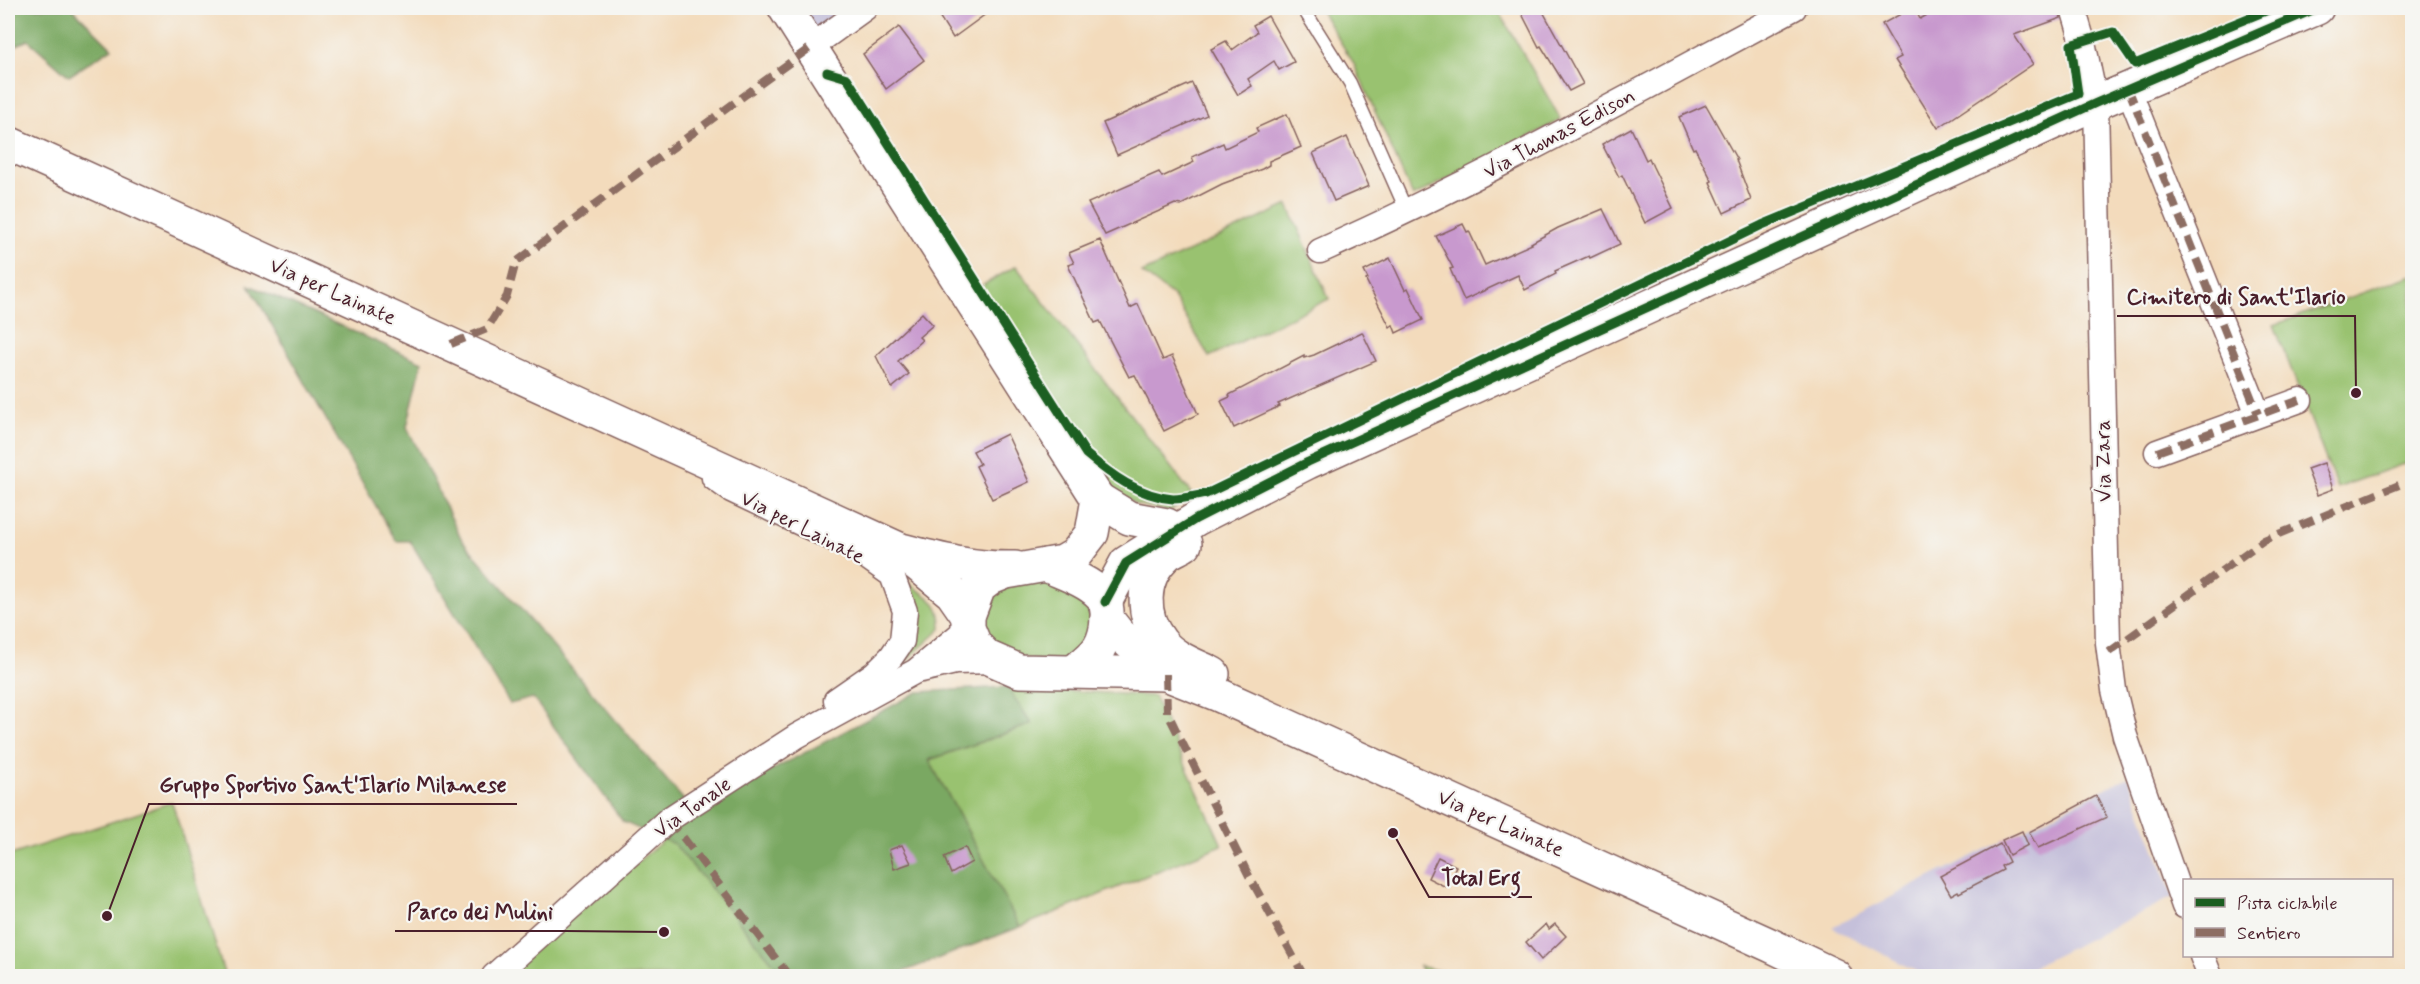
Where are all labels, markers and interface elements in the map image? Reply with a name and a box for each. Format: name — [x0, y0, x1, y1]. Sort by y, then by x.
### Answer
street label: Via Thomas Edison — [1479, 82, 1640, 186]
street label: Via per Lainate — [265, 252, 400, 332]
callout: Cimitero di Sant'Ilario — [2117, 276, 2355, 316]
text: Cimitero di Sant'Ilario — [2126, 284, 2346, 312]
street label: Via Zara — [2089, 420, 2119, 502]
street label: Via per Lainate — [736, 485, 869, 571]
callout: Gruppo Sportivo Sant'Ilario Milanese — [149, 764, 517, 804]
street label: Via Tonale — [648, 771, 737, 845]
text: Gruppo Sportivo Sant'Ilario Milanese — [159, 772, 507, 800]
street label: Via per Lainate — [1433, 784, 1568, 864]
callout: Total Erg — [1429, 857, 1532, 897]
text: Total Erg — [1441, 865, 1521, 897]
legend — [2183, 879, 2393, 957]
callout: Parco dei Mulini — [395, 891, 565, 931]
text: Pista ciclabile — [2237, 892, 2338, 916]
text: Parco dei Mulini — [407, 899, 553, 927]
text: Sentiero — [2237, 922, 2301, 946]

